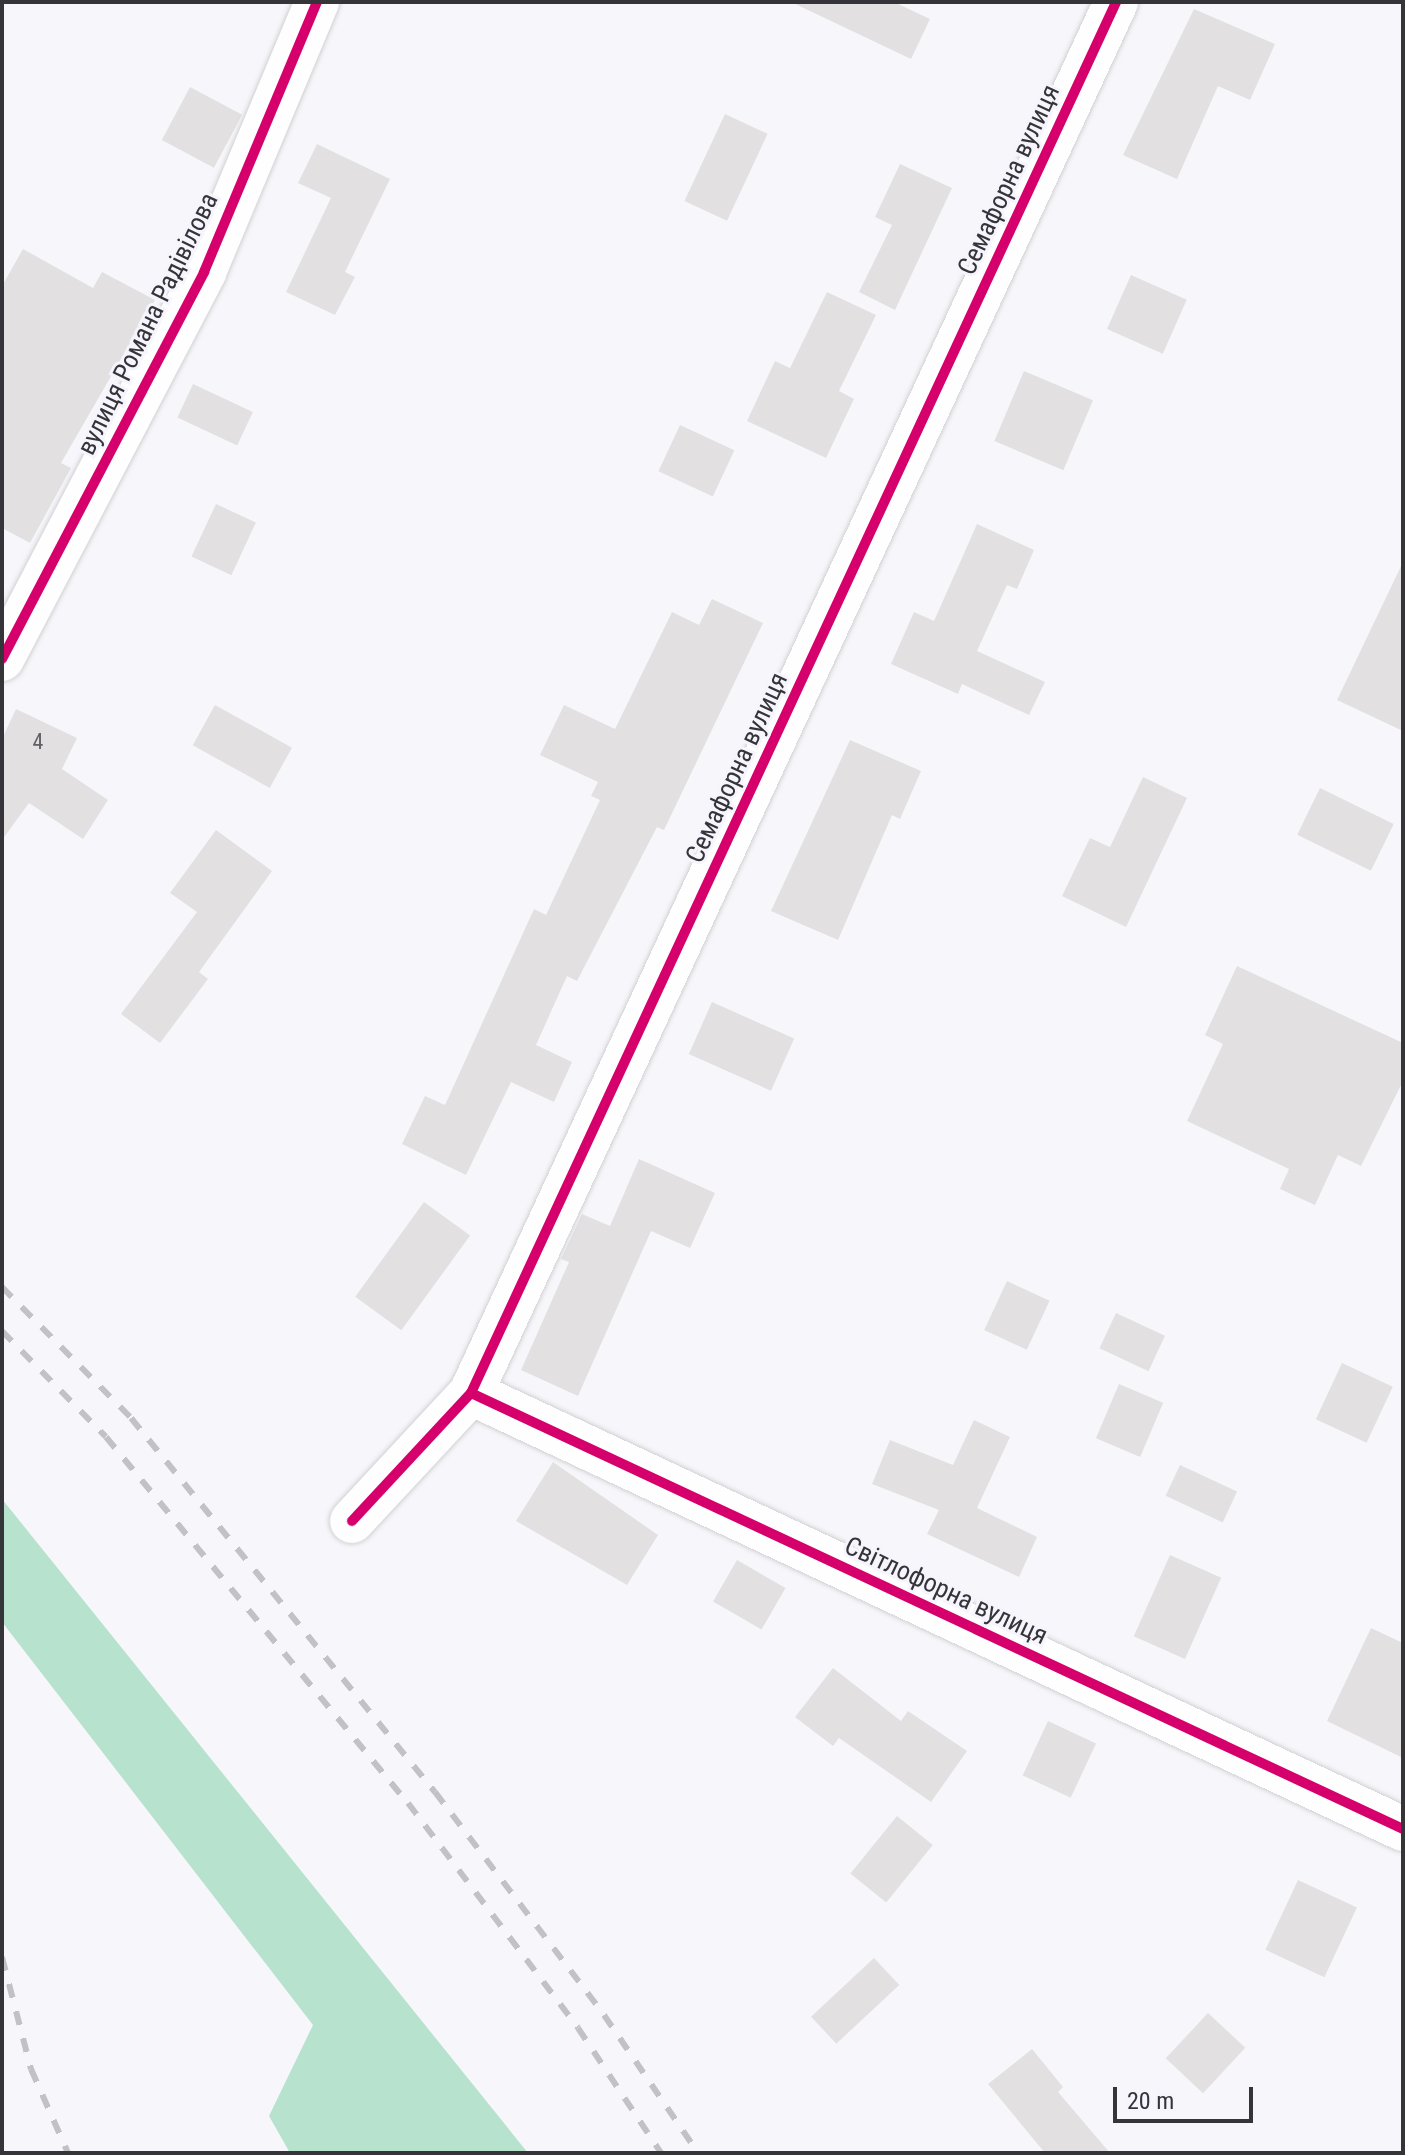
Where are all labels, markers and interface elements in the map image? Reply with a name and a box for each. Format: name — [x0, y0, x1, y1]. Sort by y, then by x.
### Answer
street label: Семафорна вулиця — [951, 80, 1067, 280]
street label: вулиця Романа Радівілова — [71, 188, 225, 460]
street label: Семафорна вулиця — [679, 668, 795, 868]
house number: 4 — [33, 729, 43, 755]
street label: Світлофорна вулиця — [840, 1530, 1052, 1652]
scale bar — [1117, 2071, 1257, 2121]
text: 20 m — [1127, 2087, 1174, 2115]

